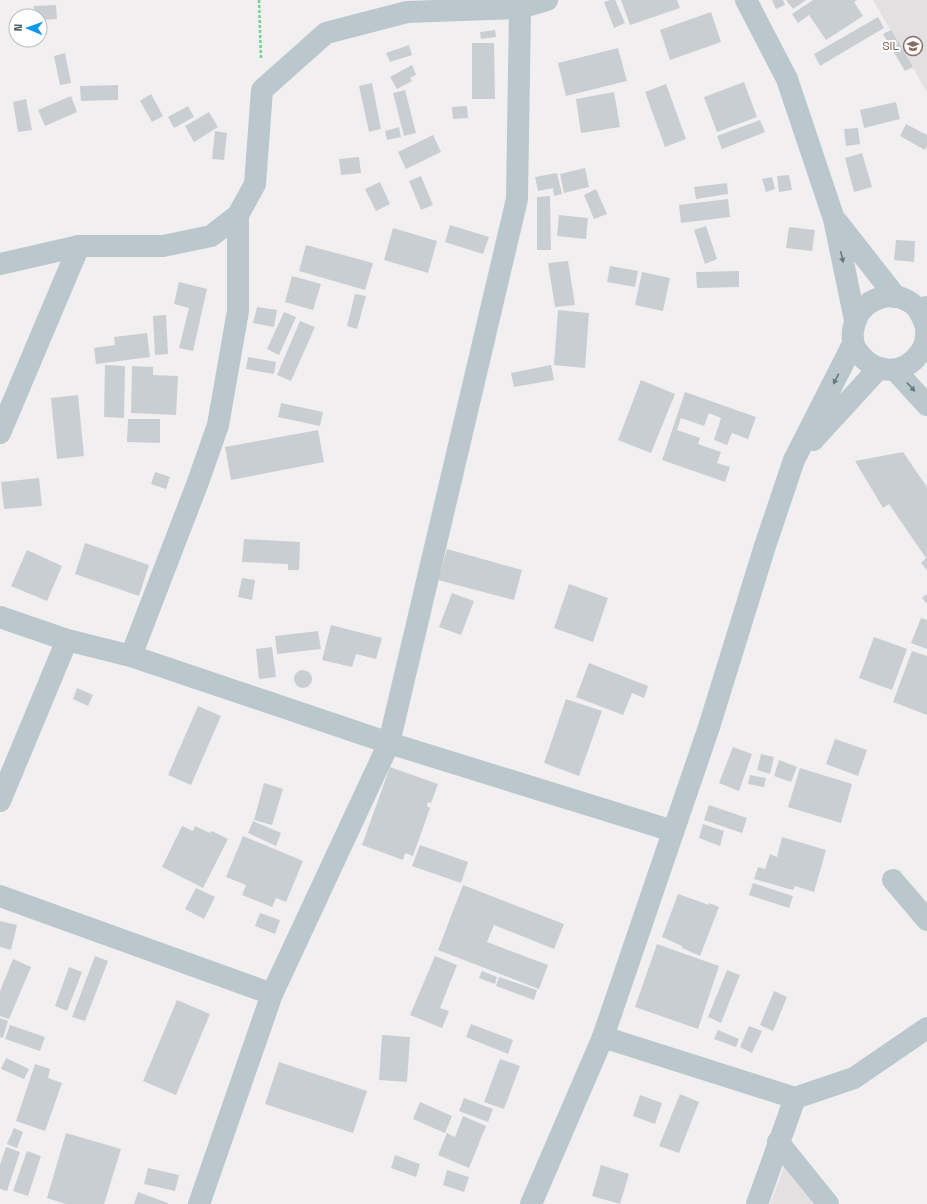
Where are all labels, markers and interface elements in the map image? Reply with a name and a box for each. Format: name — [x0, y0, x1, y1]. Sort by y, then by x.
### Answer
north arrow — [8, 8, 48, 48]
text: N — [11, 24, 25, 32]
school or university icon: SIL — [902, 35, 924, 57]
place label: SIL — [882, 38, 899, 54]
one-way arrow — [840, 251, 846, 263]
one-way arrow — [832, 373, 839, 385]
one-way arrow — [906, 382, 916, 392]

